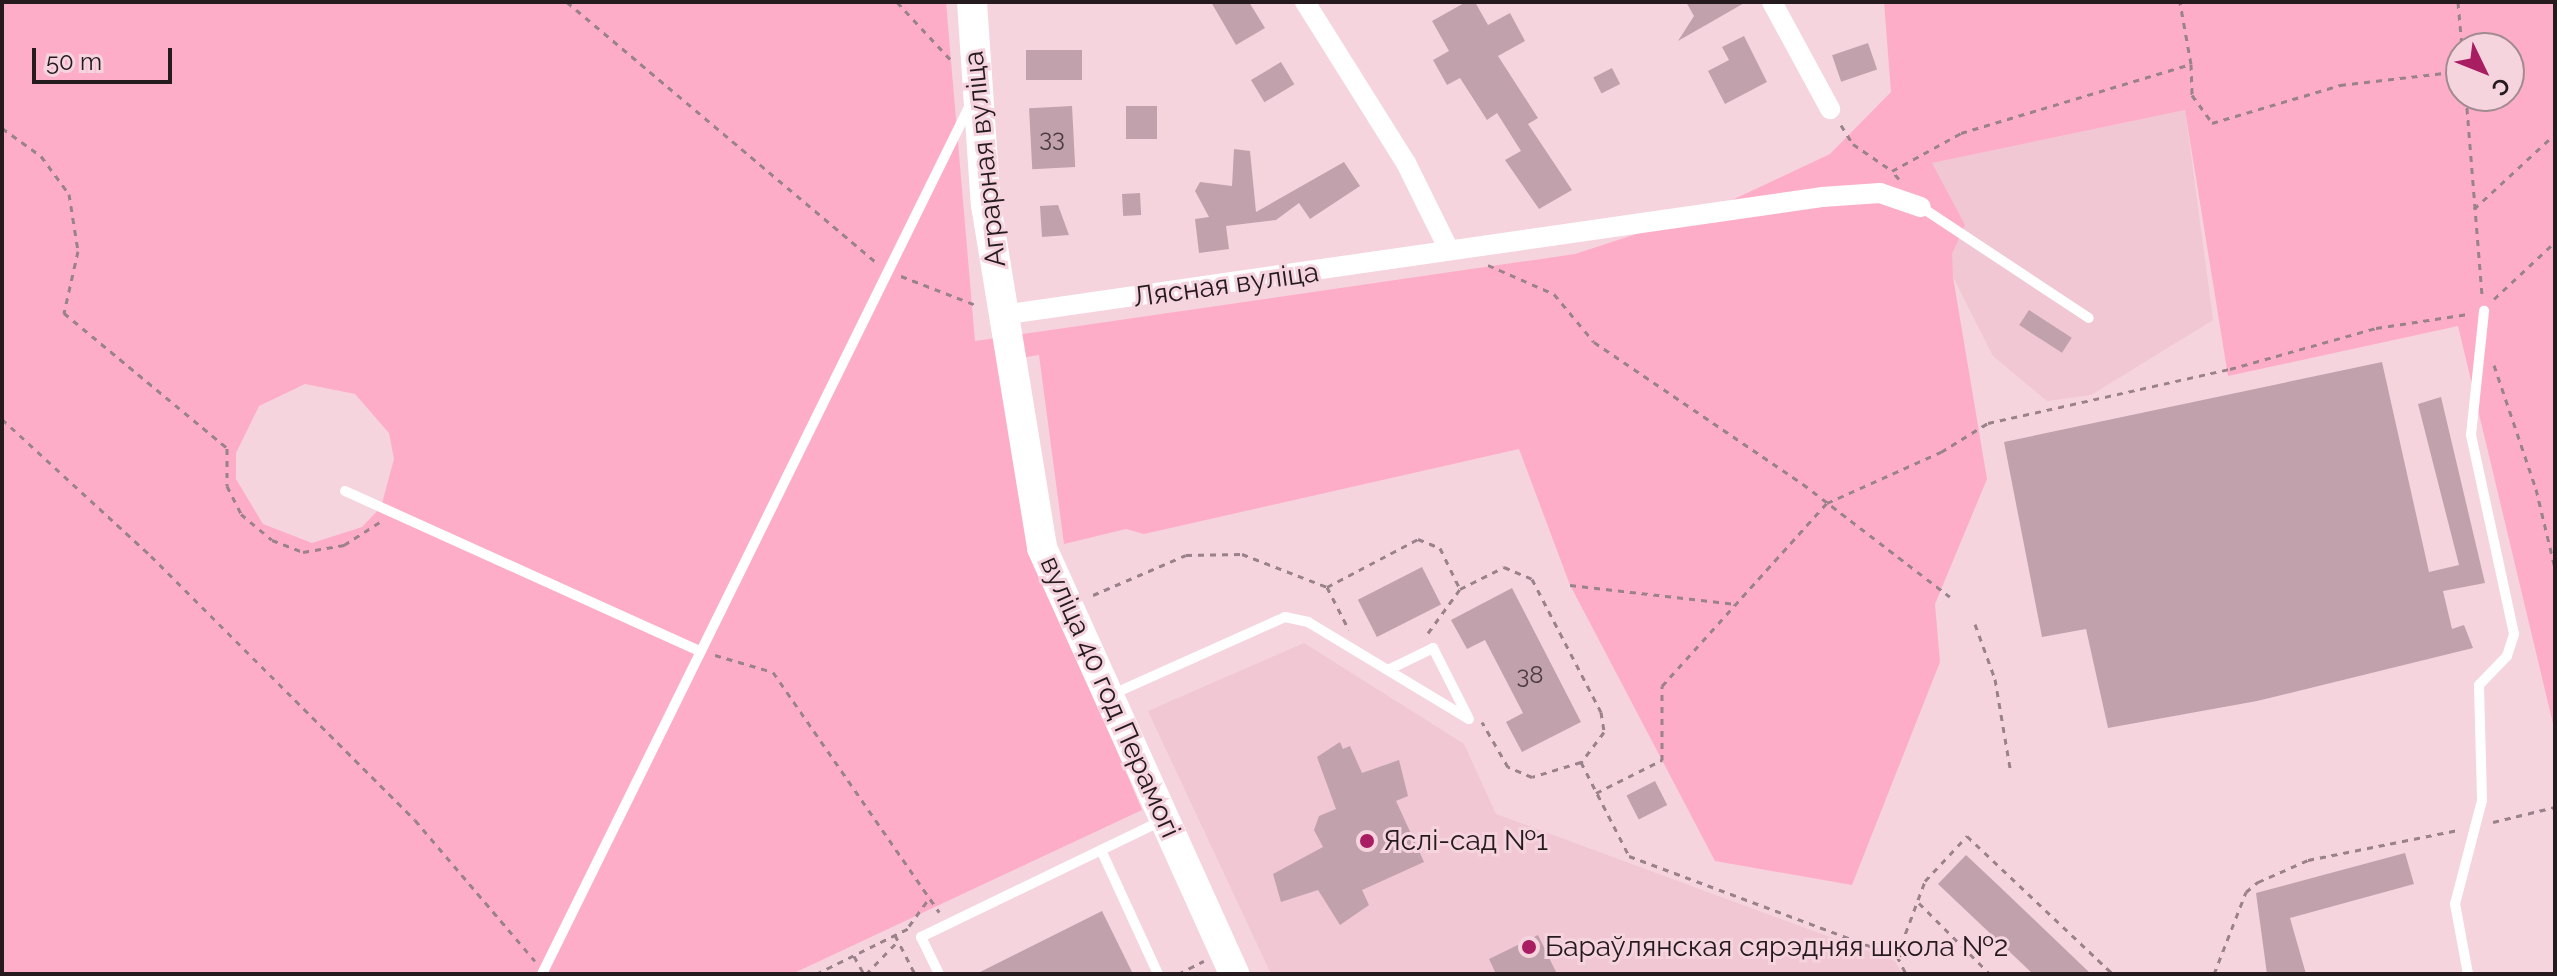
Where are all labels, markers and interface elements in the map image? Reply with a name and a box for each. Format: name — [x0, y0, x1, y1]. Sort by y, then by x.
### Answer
scale bar — [36, 32, 176, 82]
north arrow — [2445, 32, 2525, 112]
text: 50 m — [46, 47, 102, 76]
street label: Аграрная вуліца — [957, 49, 1013, 269]
text: С — [2486, 73, 2516, 101]
house number: 33 — [1039, 124, 1065, 152]
street label: Лясная вуліца — [1131, 255, 1321, 315]
street label: вуліца 40 год Перамогі — [1033, 551, 1187, 843]
house number: 38 — [1516, 661, 1544, 689]
place label: Яслі-сад №1 — [1383, 824, 1548, 858]
marker: Яслі-сад №1 — [1358, 832, 1376, 850]
place label: Бараўлянская сярэдняя школа №2 — [1545, 930, 2008, 964]
marker: Бараўлянская сярэдняя школа №2 — [1520, 938, 1538, 956]

